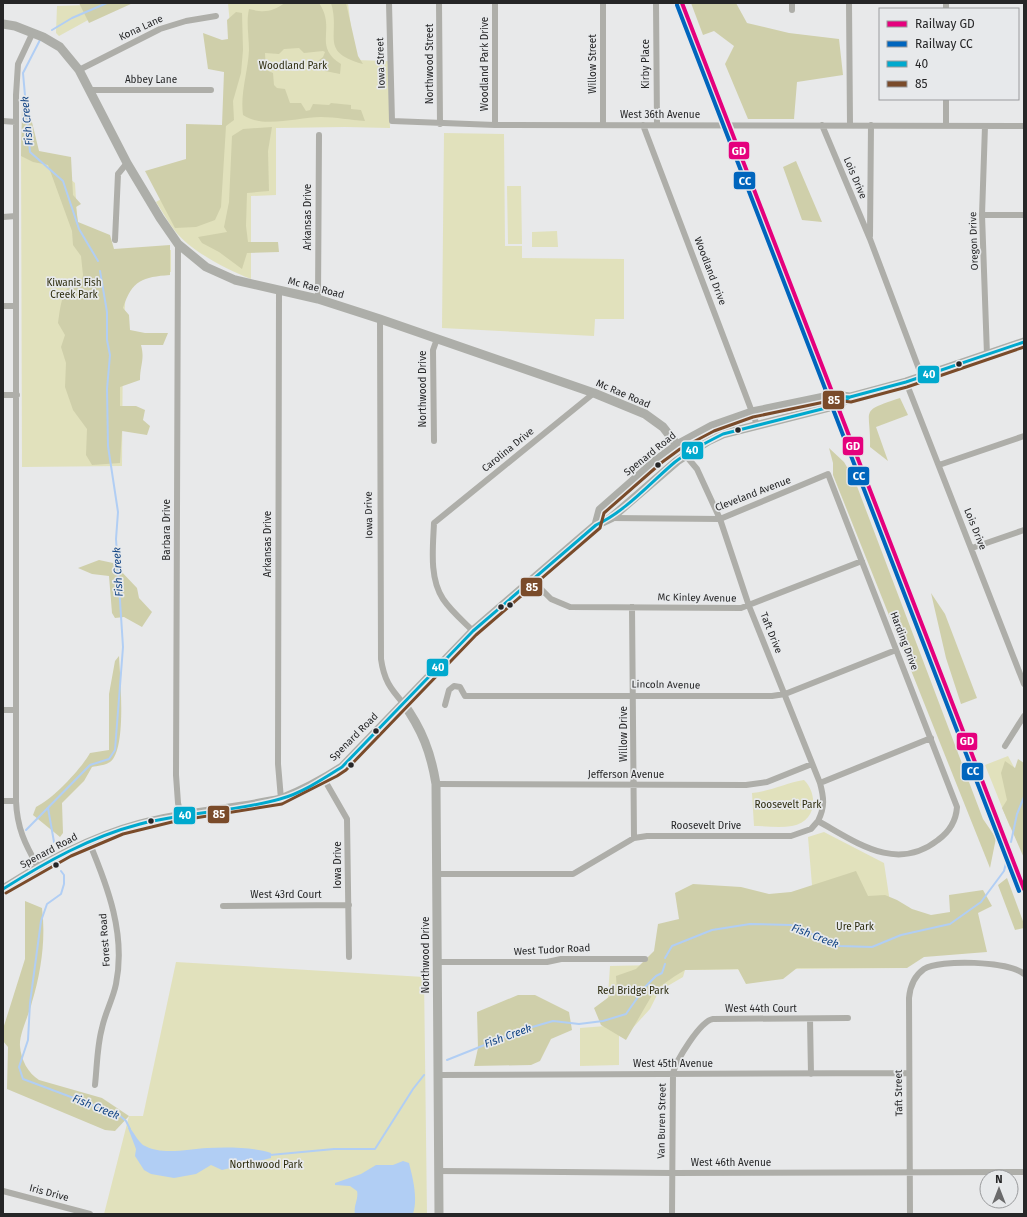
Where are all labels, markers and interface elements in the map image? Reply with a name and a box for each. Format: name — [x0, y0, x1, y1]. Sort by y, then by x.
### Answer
legend — [879, 8, 1019, 100]
street label: Kona Lane — [117, 13, 165, 43]
street label: Woodland Park Drive — [479, 17, 491, 111]
text: Railway GD — [915, 17, 975, 31]
street label: Northwood Street — [424, 23, 436, 104]
street label: Willow Street — [587, 34, 599, 94]
street label: Iowa Street — [374, 37, 388, 89]
text: Railway CC — [915, 37, 973, 51]
street label: Kirby Place — [640, 39, 652, 89]
text: 40 — [915, 57, 928, 71]
park label: Woodland Park — [259, 60, 328, 72]
street label: Abbey Lane — [125, 74, 177, 86]
text: 85 — [915, 77, 928, 91]
water label: Fish Creek — [18, 96, 36, 146]
street label: West 36th Avenue — [620, 109, 700, 121]
line badge: GD — [728, 141, 750, 160]
text: GD — [732, 145, 746, 158]
street label: Lois Drive — [841, 155, 869, 201]
line badge: CC — [733, 171, 756, 190]
text: CC — [739, 175, 752, 188]
street label: Arkansas Drive — [302, 184, 314, 250]
street label: Oregon Drive — [967, 211, 981, 271]
street label: Woodland Drive — [691, 235, 729, 307]
street label: Mc Rae Road — [287, 275, 345, 301]
park label: Kiwanis Fish Creek Park — [46, 277, 102, 301]
street label: Northwood Drive — [417, 351, 429, 427]
unlabelled marker — [954, 359, 964, 369]
line badge: 40 — [917, 365, 940, 384]
text: 40 — [923, 368, 936, 381]
street label: Mc Rae Road — [594, 377, 652, 411]
line badge: 85 — [822, 390, 845, 410]
text: 85 — [828, 394, 840, 407]
street label: Carolina Drive — [480, 425, 536, 475]
unlabelled marker — [733, 425, 743, 435]
street label: Spenard Road — [622, 429, 678, 479]
line badge: GD — [842, 436, 864, 456]
text: GD — [846, 440, 860, 453]
line badge: 40 — [681, 441, 704, 460]
text: 40 — [686, 444, 699, 457]
unlabelled marker — [653, 460, 663, 470]
line badge: CC — [847, 466, 870, 486]
text: CC — [853, 470, 866, 483]
street label: Cleveland Avenue — [713, 474, 793, 514]
street label: Iowa Drive — [363, 491, 375, 539]
street label: Barbara Drive — [161, 499, 173, 561]
street label: Lois Drive — [961, 506, 989, 552]
street label: Arkansas Drive — [262, 511, 274, 577]
water label: Fish Creek — [110, 547, 126, 597]
line badge: 85 — [520, 577, 543, 597]
text: 85 — [526, 581, 538, 594]
street label: Mc Kinley Avenue — [657, 591, 737, 605]
unlabelled marker — [505, 600, 515, 610]
unlabelled marker — [496, 602, 506, 612]
street label: Harding Drive — [887, 610, 921, 672]
street label: Taft Drive — [757, 611, 785, 655]
line badge: 40 — [426, 658, 449, 677]
text: 40 — [432, 661, 445, 674]
street label: Lincoln Avenue — [632, 678, 700, 692]
street label: Willow Drive — [618, 706, 630, 762]
street label: Spenard Road — [327, 710, 381, 764]
unlabelled marker — [371, 726, 381, 736]
line badge: GD — [956, 732, 978, 751]
text: GD — [960, 735, 974, 748]
unlabelled marker — [346, 760, 356, 770]
line badge: CC — [961, 762, 984, 781]
text: CC — [967, 765, 980, 778]
street label: Jefferson Avenue — [588, 769, 664, 781]
park label: Roosevelt Park — [755, 799, 822, 811]
line badge: 85 — [207, 805, 230, 824]
line badge: 40 — [173, 806, 196, 825]
text: 85 — [213, 808, 225, 821]
text: 40 — [179, 809, 192, 822]
unlabelled marker — [146, 816, 156, 826]
street label: Roosevelt Drive — [671, 820, 741, 832]
street label: Spenard Road — [18, 831, 80, 871]
street label: Iowa Drive — [332, 841, 344, 889]
unlabelled marker — [51, 860, 61, 870]
street label: West 43rd Court — [250, 889, 322, 901]
street label: Forest Road — [97, 913, 113, 967]
street label: Northwood Drive — [420, 917, 432, 993]
water label: Fish Creek — [790, 921, 840, 951]
park label: Ure Park — [836, 921, 875, 933]
street label: West Tudor Road — [513, 942, 591, 958]
park label: Red Bridge Park — [597, 985, 670, 997]
street label: West 44th Court — [725, 1003, 797, 1015]
water label: Fish Creek — [483, 1021, 533, 1051]
street label: West 45th Avenue — [633, 1058, 713, 1070]
street label: Taft Street — [893, 1069, 905, 1117]
street label: Van Buren Street — [655, 1083, 669, 1159]
water label: Fish Creek — [71, 1092, 121, 1122]
street label: West 46th Avenue — [691, 1157, 771, 1169]
park label: Northwood Park — [229, 1159, 303, 1171]
north arrow — [979, 1169, 1019, 1209]
text: N — [995, 1173, 1003, 1186]
street label: Iris Drive — [28, 1182, 70, 1204]

